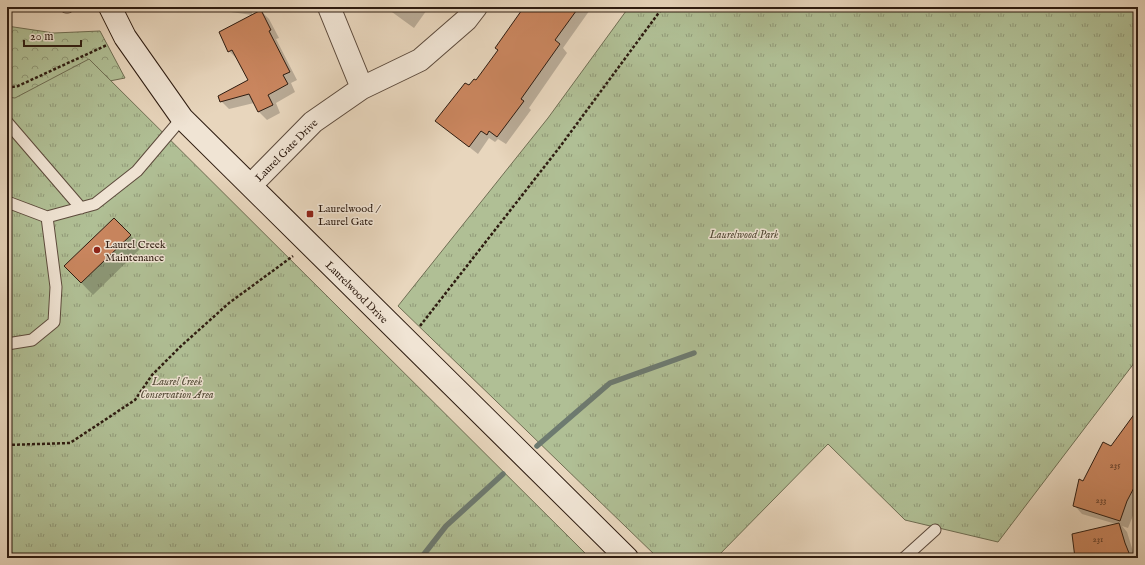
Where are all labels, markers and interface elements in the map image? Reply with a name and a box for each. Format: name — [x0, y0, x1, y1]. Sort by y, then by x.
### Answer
scale bar — [24, 22, 81, 48]
text: 20 m — [30, 29, 53, 44]
street label: Laurel Gate Drive — [252, 116, 321, 185]
place label: Laurelwood / Laurel Gate — [318, 202, 381, 229]
marker: Laurelwood / Laurel Gate — [305, 209, 315, 219]
park label: Laurelwood Park — [709, 228, 779, 242]
place label: Laurel Creek Maintenance — [105, 238, 166, 265]
marker: Laurel Creek Maintenance — [92, 245, 102, 255]
street label: Laurelwood Drive — [322, 258, 391, 327]
park label: Laurel Creek Conservation Area — [140, 375, 214, 402]
house number: 235 — [1110, 460, 1121, 471]
house number: 233 — [1096, 495, 1106, 506]
house number: 231 — [1093, 534, 1103, 545]

